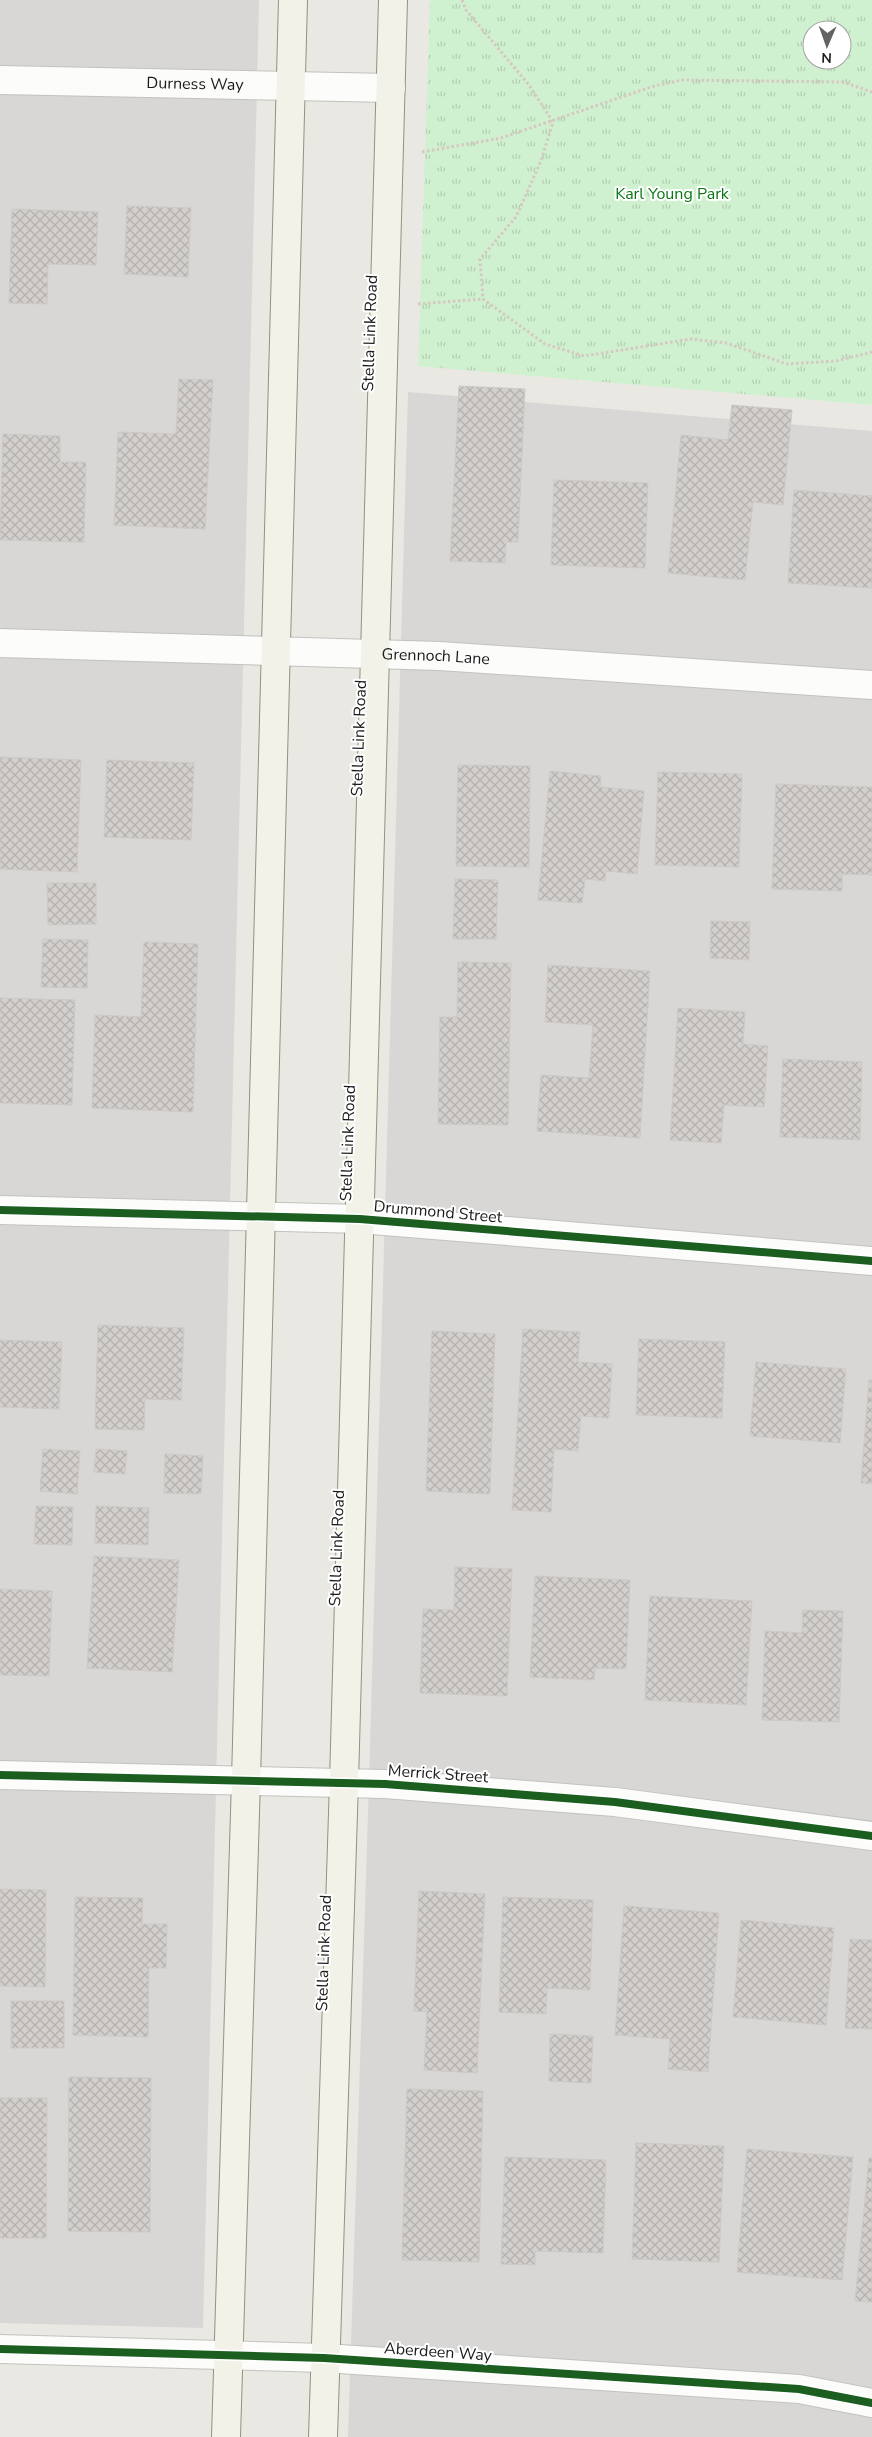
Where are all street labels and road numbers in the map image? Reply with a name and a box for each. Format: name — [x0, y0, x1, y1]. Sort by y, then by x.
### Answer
street label: Durness Way — [146, 72, 244, 96]
street label: Stella Link Road — [357, 274, 383, 392]
street label: Grennoch Lane — [381, 643, 491, 670]
street label: Stella Link Road — [346, 679, 372, 797]
street label: Stella Link Road — [335, 1084, 361, 1202]
street label: Drummond Street — [373, 1195, 504, 1229]
street label: Stella Link Road — [324, 1489, 350, 1607]
street label: Merrick Street — [387, 1760, 489, 1789]
street label: Stella Link Road — [311, 1894, 337, 2012]
street label: Aberdeen Way — [383, 2337, 493, 2367]

